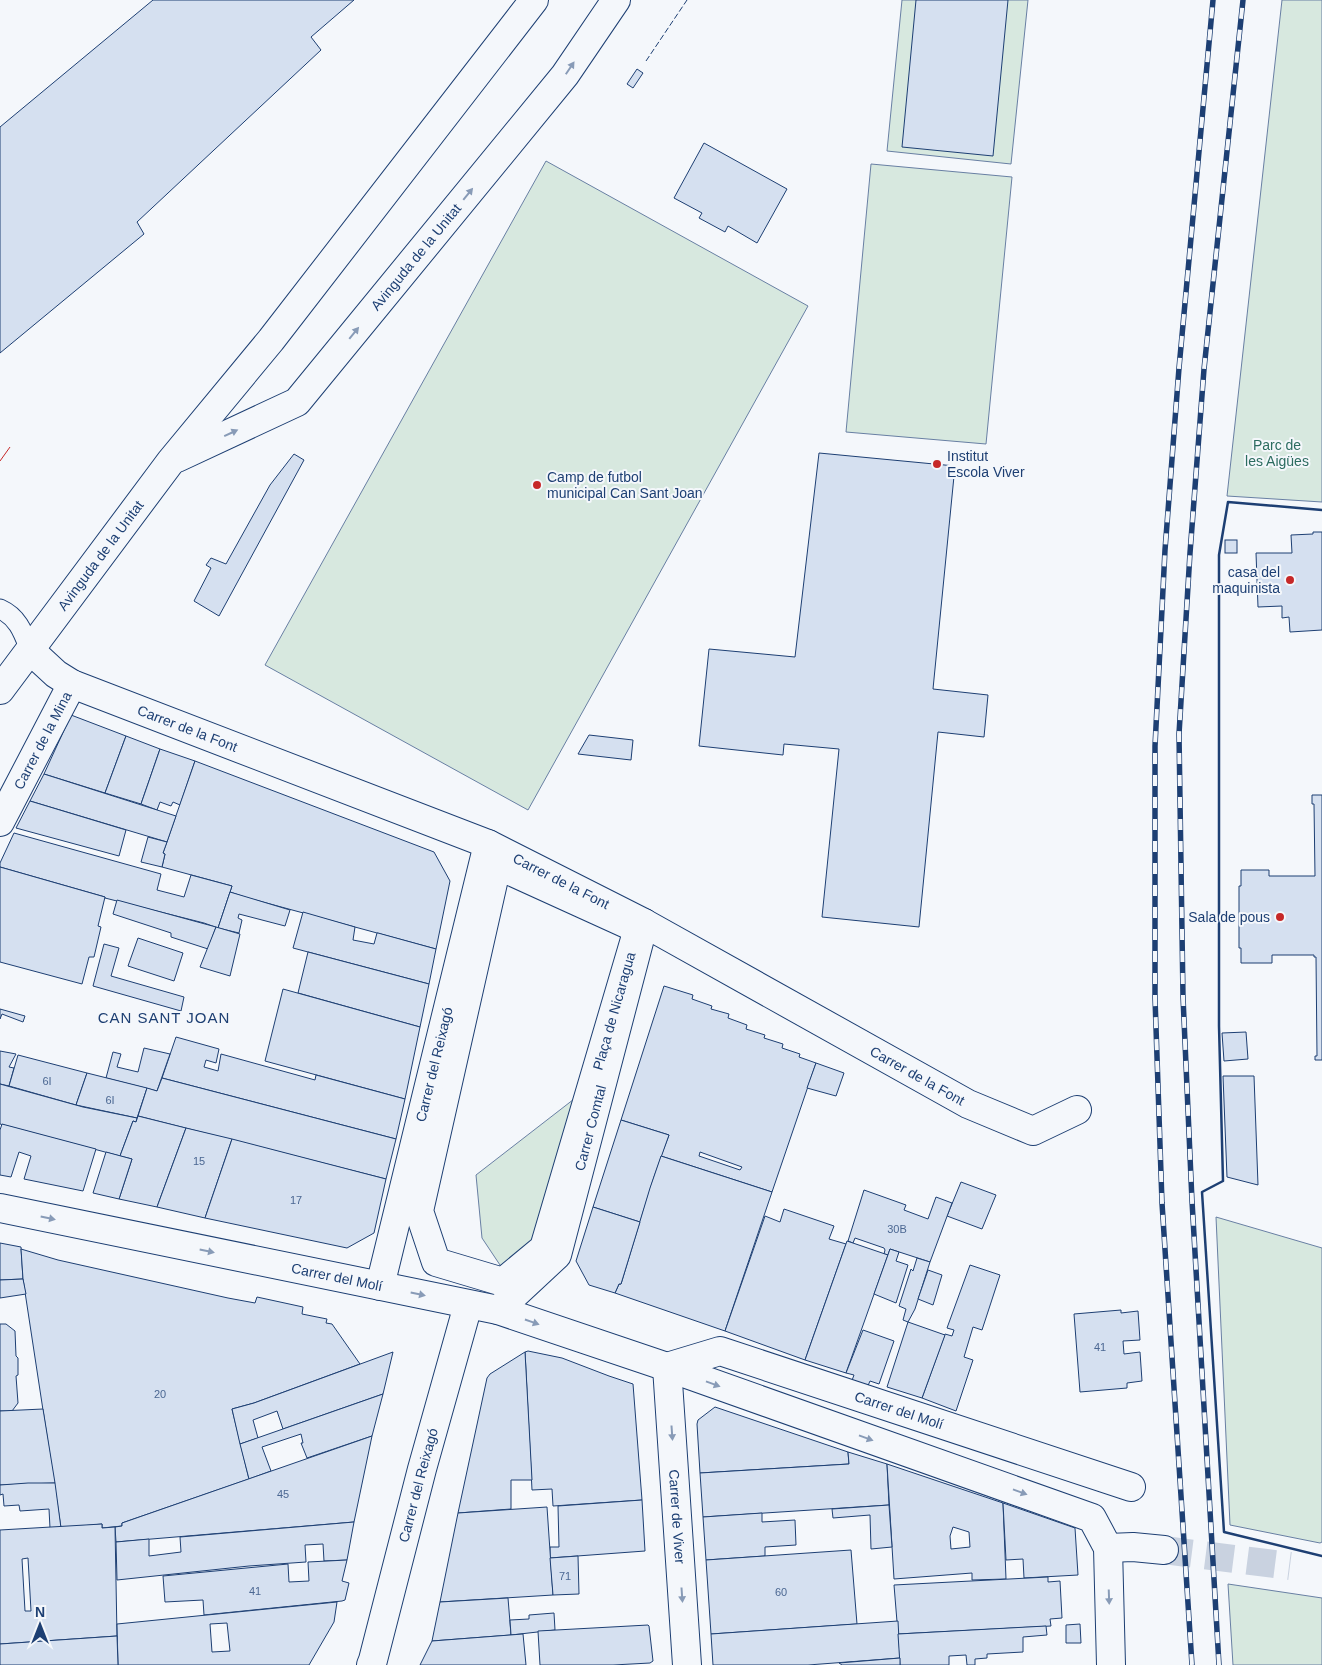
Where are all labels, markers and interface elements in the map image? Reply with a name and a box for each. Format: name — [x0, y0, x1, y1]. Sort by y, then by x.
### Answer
one-way arrow — [565, 61, 575, 74]
one-way arrow — [463, 188, 474, 201]
street label: Avinguda de la Unitat — [368, 200, 464, 313]
one-way arrow — [348, 327, 359, 339]
one-way arrow — [224, 429, 238, 437]
park label: Parc de les Aigües — [1245, 437, 1309, 469]
place label: Institut Escola Viver — [947, 448, 1025, 480]
marker: Institut Escola Viver — [931, 458, 943, 470]
place label: Camp de futbol municipal Can Sant Joan — [547, 469, 703, 501]
marker: Camp de futbol municipal Can Sant Joan — [531, 479, 543, 491]
street label: Avinguda de la Unitat — [54, 497, 147, 613]
place label: casa del maquinista — [1212, 564, 1280, 596]
marker: casa del maquinista — [1284, 574, 1296, 586]
street label: Carrer de la Mina — [10, 689, 75, 792]
street label: Carrer de la Font — [135, 702, 240, 755]
street label: Carrer de la Font — [510, 850, 612, 912]
place label: Sala de pous — [1188, 909, 1270, 925]
marker: Sala de pous — [1274, 911, 1286, 923]
street label: Plaça de Nicaragua — [589, 950, 639, 1072]
street label: Carrer del Reixagó — [412, 1005, 456, 1124]
district label: CAN SANT JOAN — [98, 1009, 230, 1026]
street label: Carrer de la Font — [867, 1043, 968, 1109]
house number: 6I — [42, 1075, 52, 1087]
street label: Carrer Comtal — [571, 1083, 609, 1173]
house number: 6I — [105, 1094, 115, 1106]
house number: 15 — [193, 1155, 205, 1167]
house number: 17 — [290, 1194, 302, 1206]
one-way arrow — [40, 1214, 55, 1222]
house number: 30B — [887, 1223, 907, 1235]
one-way arrow — [199, 1247, 215, 1255]
street label: Carrer del Molí — [290, 1260, 384, 1294]
one-way arrow — [410, 1290, 425, 1298]
one-way arrow — [525, 1318, 540, 1326]
house number: 41 — [1094, 1341, 1106, 1353]
one-way arrow — [706, 1380, 721, 1388]
house number: 20 — [154, 1388, 166, 1400]
street label: Carrer del Molí — [853, 1388, 946, 1432]
street label: Carrer del Reixagó — [396, 1426, 441, 1544]
one-way arrow — [668, 1426, 676, 1442]
one-way arrow — [859, 1435, 874, 1442]
street label: Carrer de Viver — [666, 1469, 688, 1565]
house number: 45 — [277, 1488, 289, 1500]
one-way arrow — [1012, 1489, 1027, 1496]
house number: 71 — [559, 1570, 571, 1582]
house number: 41 — [249, 1585, 261, 1597]
house number: 60 — [775, 1586, 787, 1598]
one-way arrow — [679, 1588, 687, 1604]
one-way arrow — [1105, 1589, 1113, 1605]
north arrow — [15, 1600, 65, 1650]
text: N — [35, 1604, 45, 1620]

